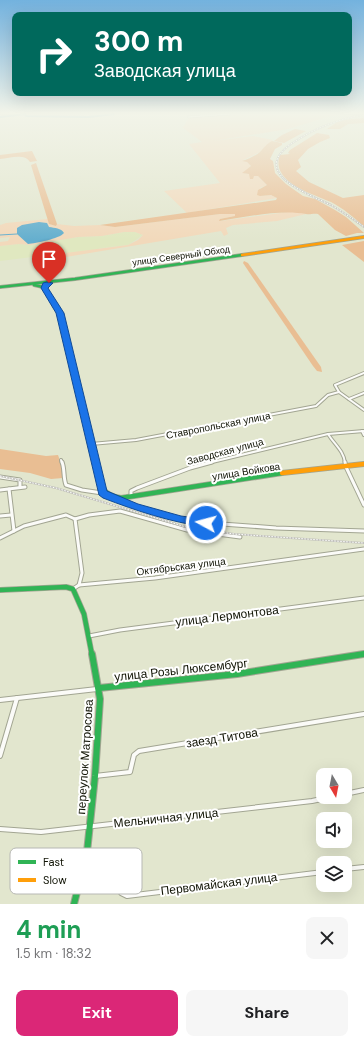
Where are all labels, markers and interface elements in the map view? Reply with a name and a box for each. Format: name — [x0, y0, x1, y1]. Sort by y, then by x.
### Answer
text: 300 m — [94, 23, 183, 60]
icon: right — [28, 28, 80, 80]
text: Заводская улица — [94, 59, 236, 83]
pin — [32, 242, 66, 283]
street label: улица Северный Обход — [131, 243, 231, 269]
icon: arrive — [38, 248, 60, 270]
street label: Ставропольская улица — [165, 409, 272, 442]
street label: Заводская улица — [185, 435, 265, 468]
street label: улица Войкова — [211, 460, 281, 483]
position arrow — [185, 502, 227, 544]
street label: Октябрьская улица — [136, 555, 227, 578]
street label: улица Лермонтова — [174, 602, 280, 630]
street label: улица Розы Люксембург — [113, 655, 249, 685]
street label: переулок Матросова — [73, 699, 97, 815]
street label: заезд Титова — [185, 724, 259, 752]
north arrow — [316, 768, 352, 804]
map controls — [316, 768, 352, 892]
street label: Мельничная улица — [113, 805, 219, 831]
button: sound — [316, 812, 352, 848]
legend — [10, 848, 142, 894]
text: Fast — [43, 855, 64, 869]
button: layers — [316, 856, 352, 892]
street label: Первомайская улица — [160, 869, 279, 899]
text: Slow — [43, 873, 67, 887]
text: 4 min — [16, 914, 81, 945]
button: close — [306, 917, 348, 959]
text: 1.5 km · 18:32 — [16, 945, 91, 962]
button: Exit — [16, 990, 178, 1036]
button: Share — [186, 990, 348, 1036]

